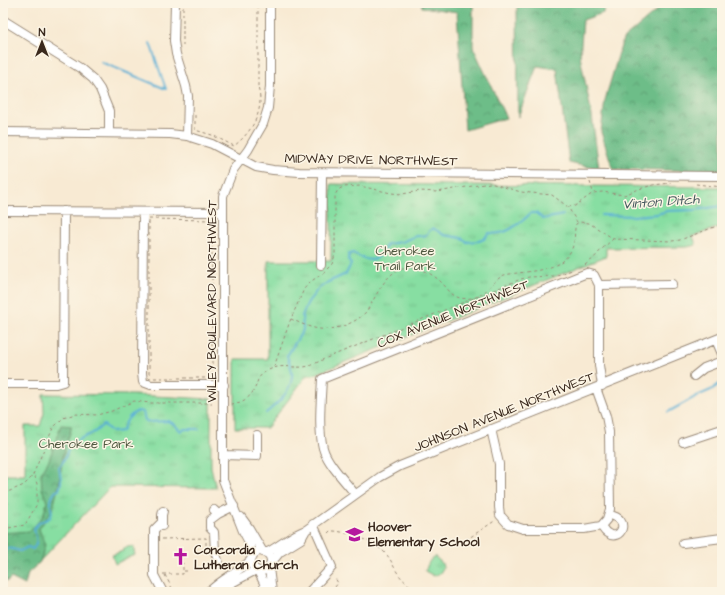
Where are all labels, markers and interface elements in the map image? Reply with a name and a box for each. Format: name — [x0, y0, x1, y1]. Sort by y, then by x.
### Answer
north arrow — [22, 22, 62, 62]
text: N — [39, 25, 46, 40]
street label: MIDWAY DRIVE NORTHWEST — [284, 149, 459, 171]
water label: Vinton Ditch — [622, 189, 701, 215]
street label: WILEY BOULEVARD NORTHWEST — [203, 199, 221, 402]
park label: Cherokee Trail Park — [374, 242, 436, 275]
street label: COX AVENUE NORTHWEST — [375, 275, 532, 353]
street label: JOHNSON AVENUE NORTHWEST — [411, 367, 598, 457]
park label: Cherokee Park — [39, 435, 133, 453]
place label: Hoover Elementary School — [368, 518, 480, 552]
school or university icon: Hoover Elementary School — [345, 524, 365, 544]
place label: Concordia Lutheran Church — [194, 541, 298, 574]
church icon: Concordia Lutheran Church — [171, 547, 191, 567]

